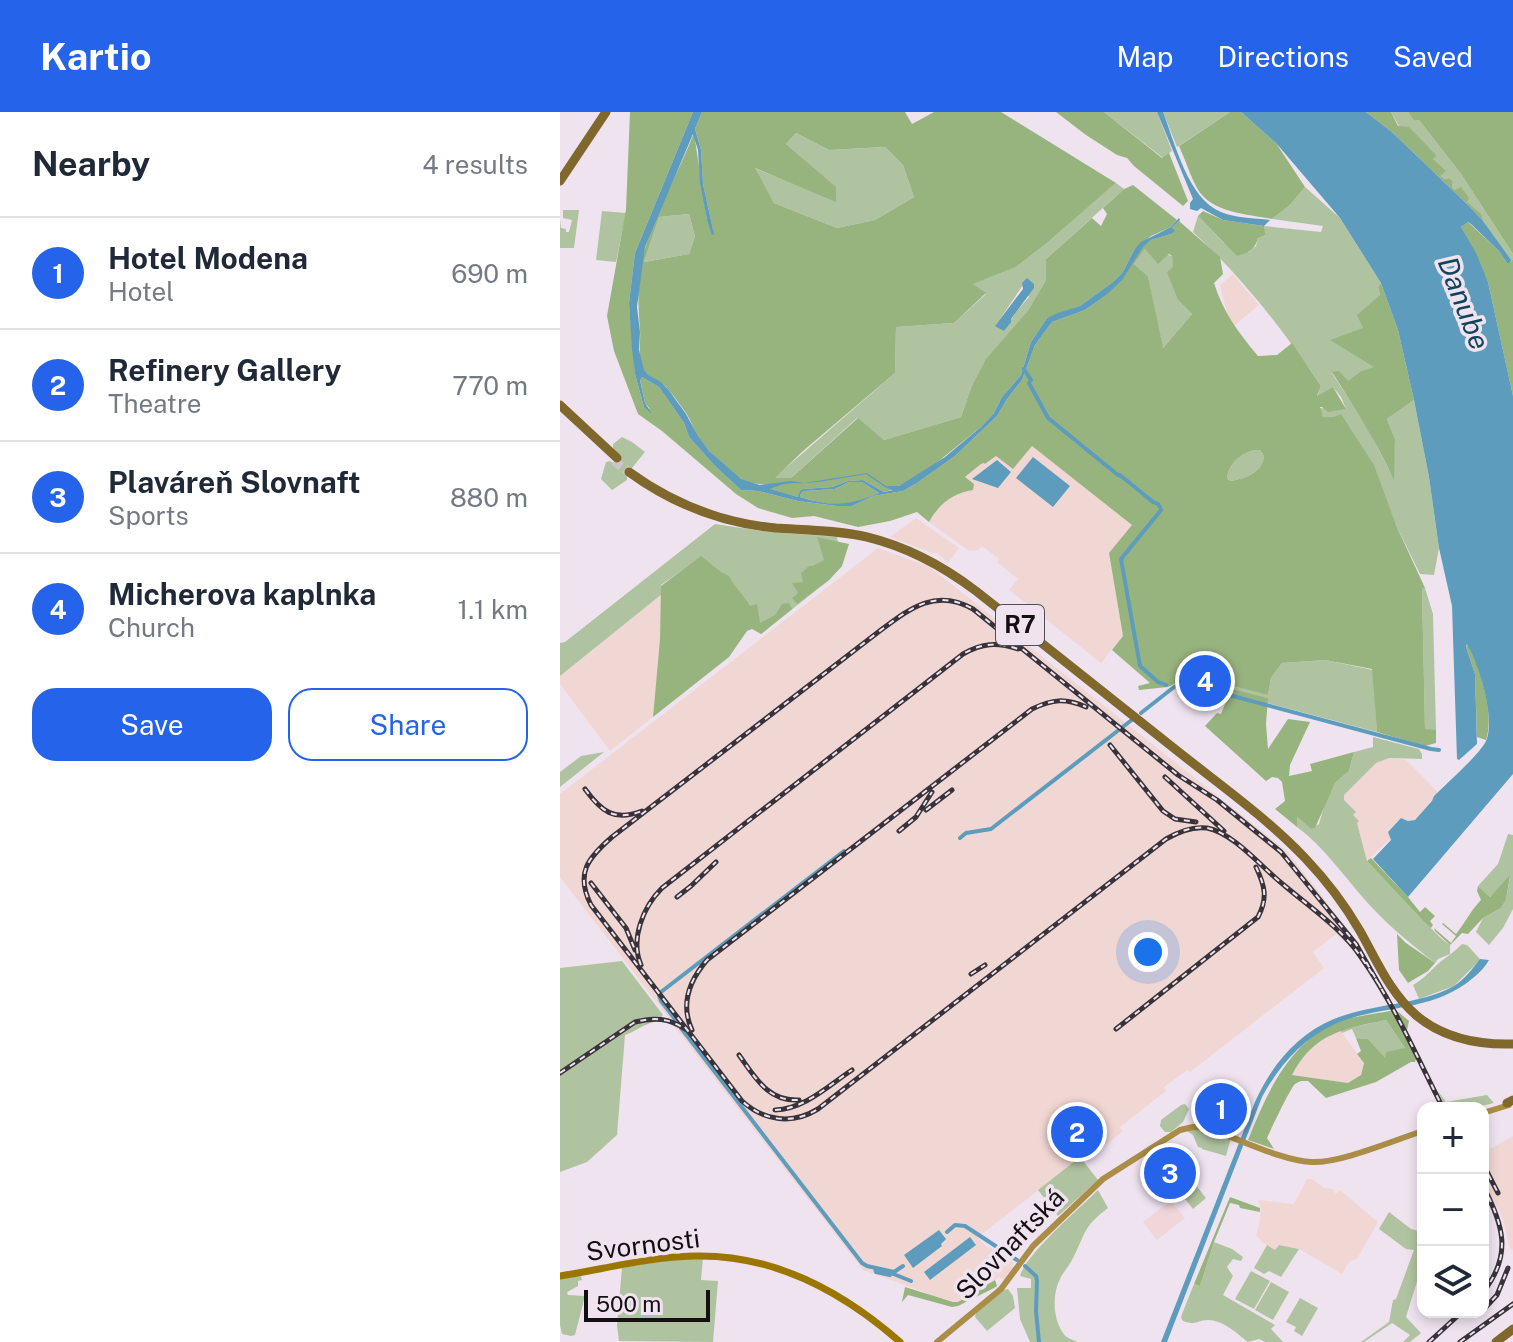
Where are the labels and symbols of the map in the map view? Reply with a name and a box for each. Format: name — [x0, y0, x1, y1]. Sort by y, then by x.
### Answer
water label: Danube — [1432, 252, 1497, 354]
road number: R7 — [996, 605, 1044, 645]
pin: 4 — [1179, 651, 1231, 711]
your location — [1128, 932, 1168, 972]
pin: 1 — [1195, 1079, 1247, 1139]
pin: 2 — [1051, 1102, 1103, 1162]
pin: 3 — [1144, 1143, 1196, 1203]
street label: Slovnaftská — [949, 1182, 1070, 1306]
street label: Svornosti — [584, 1222, 702, 1267]
scale bar — [584, 1286, 710, 1322]

